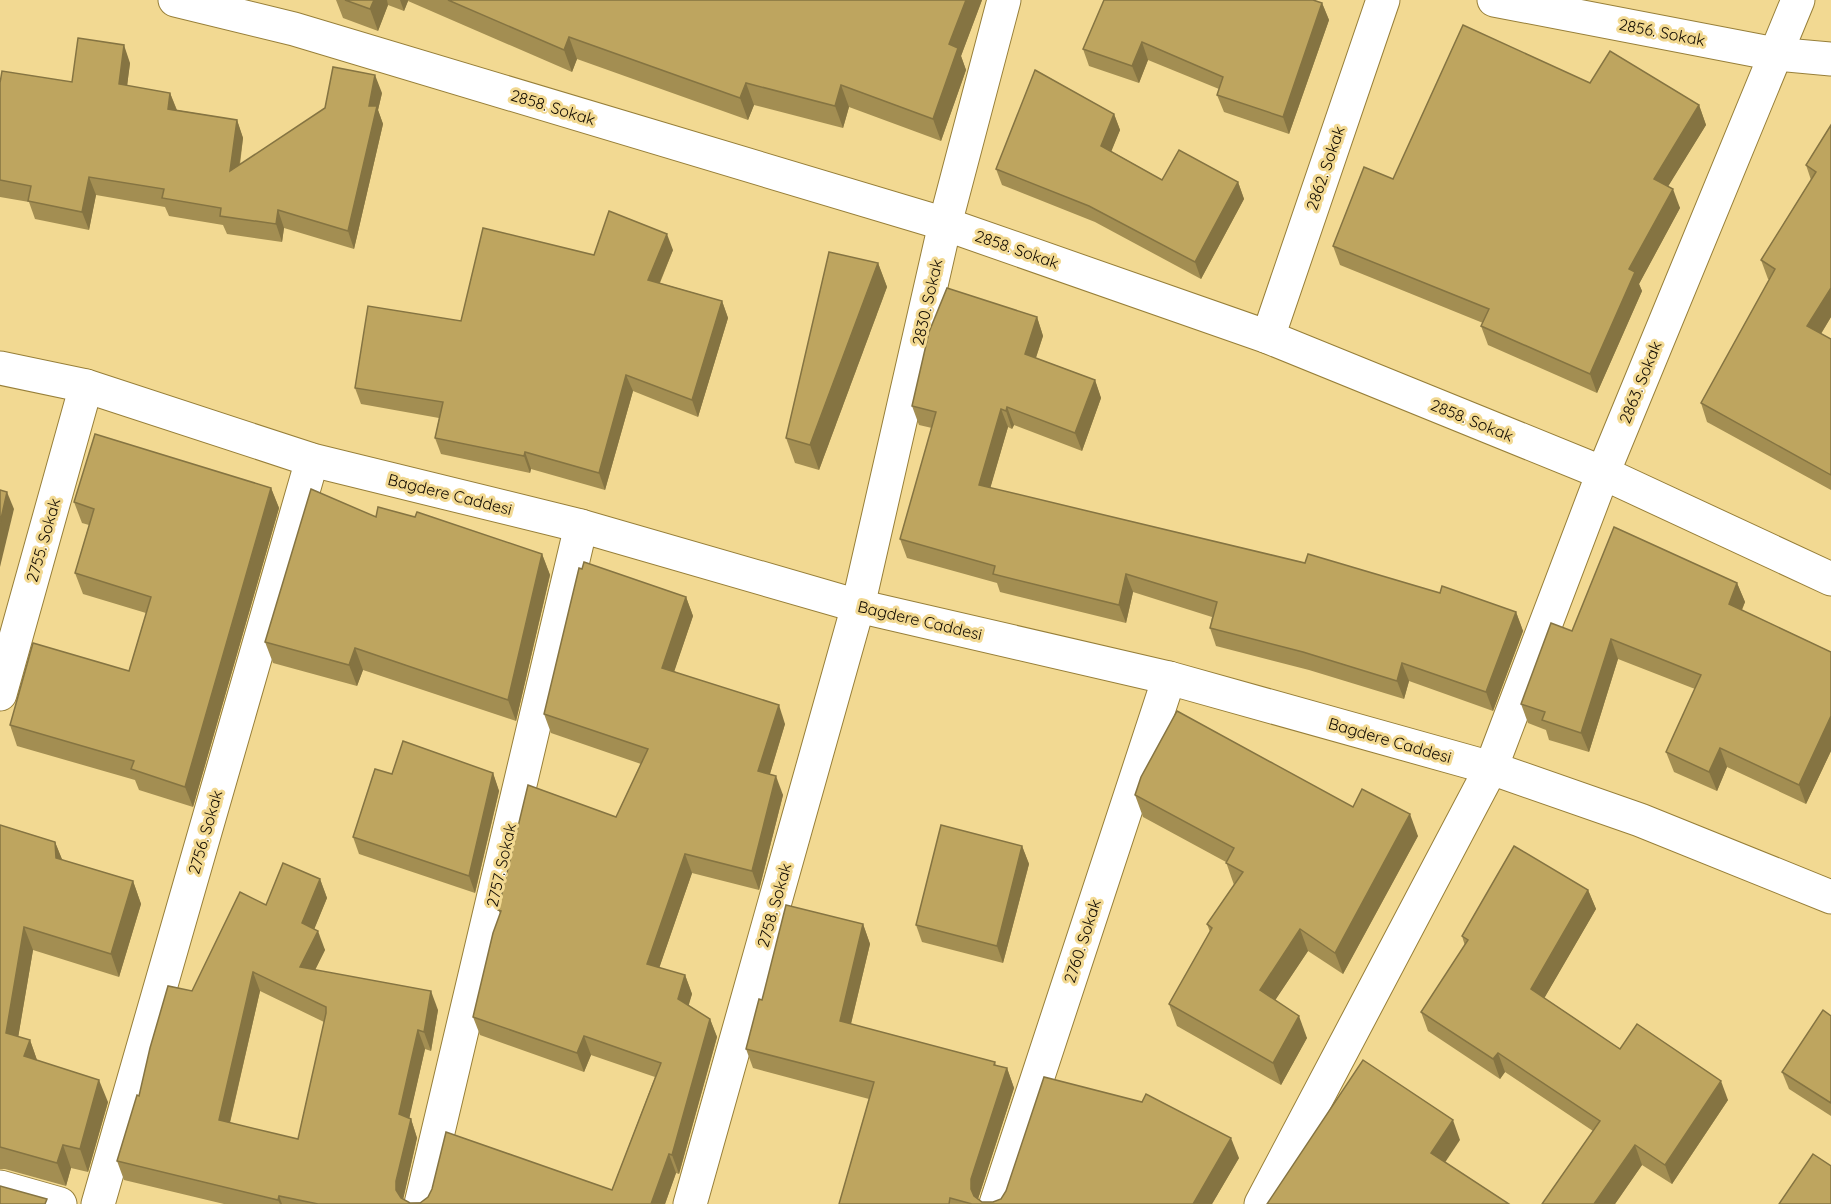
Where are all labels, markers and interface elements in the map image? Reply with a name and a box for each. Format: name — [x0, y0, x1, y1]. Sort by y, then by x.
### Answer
street label: 2856. Sokak — [1617, 14, 1707, 50]
street label: 2858. Sokak — [508, 85, 598, 129]
street label: 2862. Sokak — [1301, 123, 1349, 213]
street label: 2858. Sokak — [972, 225, 1062, 273]
street label: 2830. Sokak — [907, 257, 947, 347]
street label: 2863. Sokak — [1614, 338, 1666, 426]
street label: 2858. Sokak — [1428, 394, 1516, 446]
street label: Bagdere Caddesi — [386, 469, 514, 519]
street label: 2755. Sokak — [21, 496, 65, 584]
street label: Bagdere Caddesi — [856, 596, 984, 644]
street label: Bagdere Caddesi — [1326, 713, 1454, 767]
street label: 2756. Sokak — [183, 788, 227, 876]
street label: 2757. Sokak — [482, 821, 520, 909]
street label: 2758. Sokak — [752, 861, 796, 949]
street label: 2760. Sokak — [1059, 896, 1105, 986]

